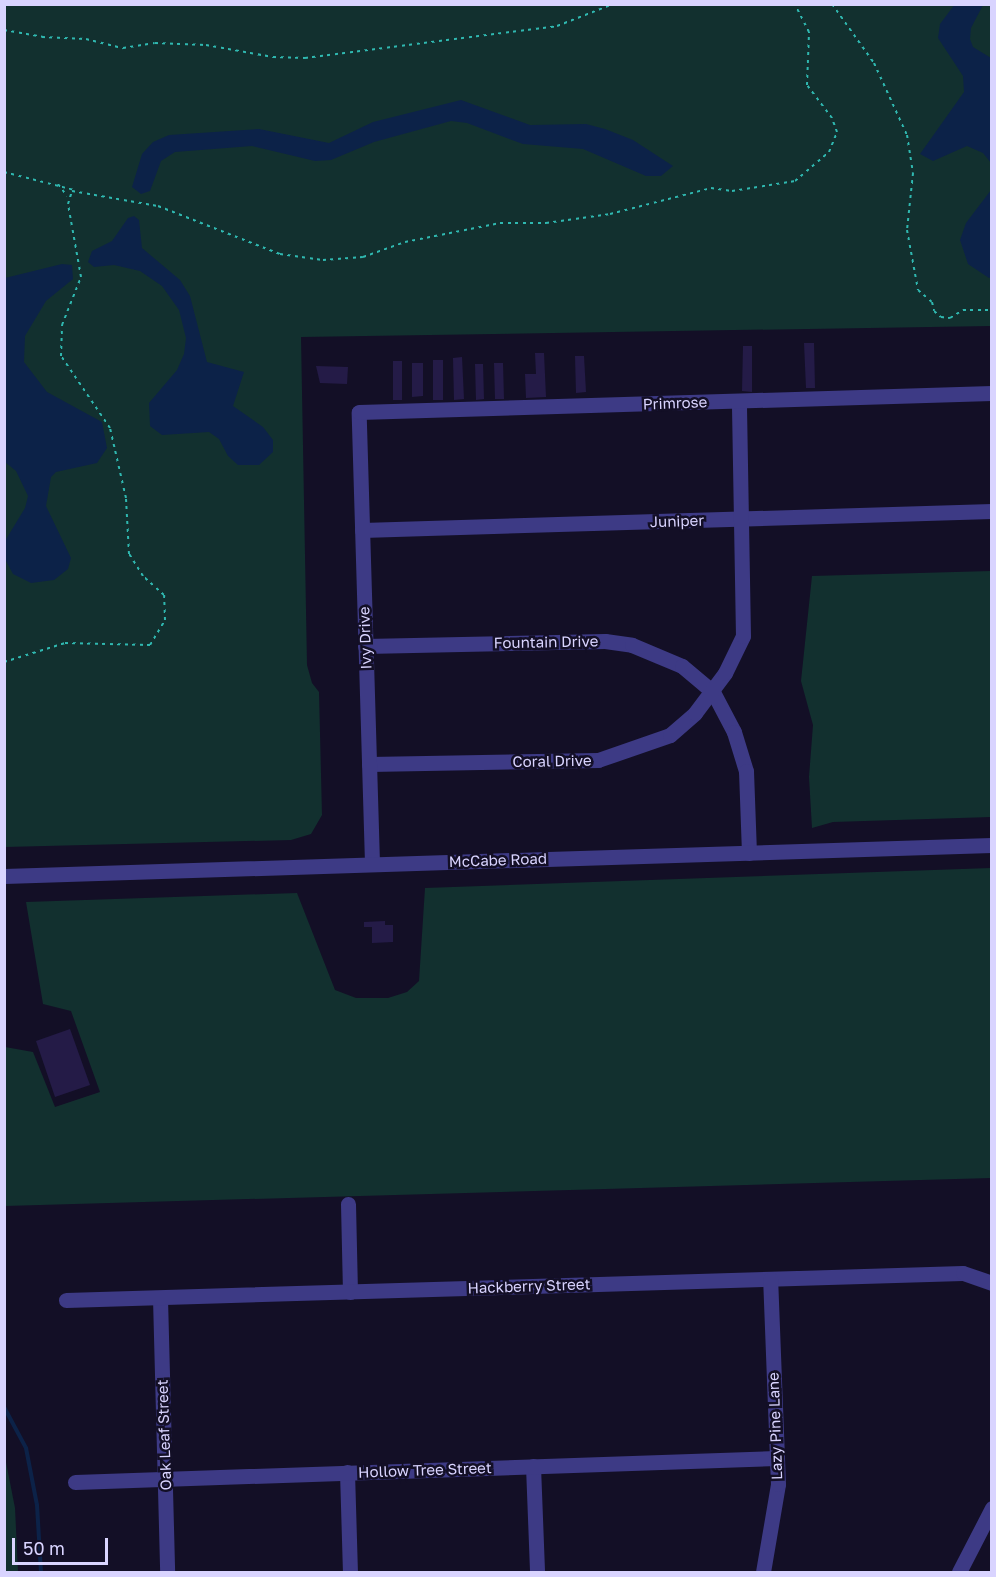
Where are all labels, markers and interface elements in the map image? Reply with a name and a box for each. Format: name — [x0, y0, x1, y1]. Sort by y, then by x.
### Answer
street label: Primrose — [643, 393, 707, 413]
street label: Juniper — [649, 511, 705, 531]
street label: Ivy Drive — [355, 606, 375, 670]
street label: Fountain Drive — [494, 632, 598, 652]
street label: Coral Drive — [512, 751, 592, 771]
street label: McCabe Road — [449, 849, 547, 871]
street label: Hackberry Street — [467, 1275, 591, 1297]
street label: Lazy Pine Lane — [764, 1372, 786, 1480]
street label: Oak Leaf Street — [153, 1379, 175, 1491]
street label: Hollow Tree Street — [358, 1459, 492, 1481]
scale bar — [15, 1526, 111, 1564]
text: 50 m — [23, 1537, 65, 1559]

